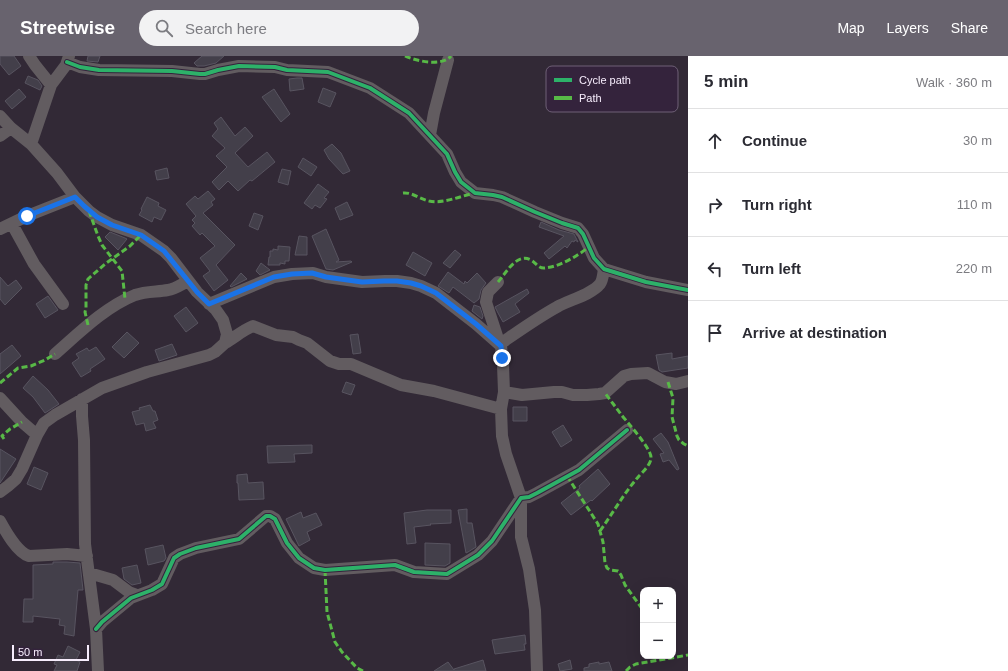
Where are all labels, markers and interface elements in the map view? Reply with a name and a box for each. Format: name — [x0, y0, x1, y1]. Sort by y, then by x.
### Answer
search box — [139, 10, 419, 46]
text: Streetwise — [20, 17, 115, 38]
icon: search — [153, 17, 175, 39]
text: Search here — [185, 20, 267, 37]
text: Map — [837, 20, 865, 36]
text: Layers — [887, 20, 929, 36]
text: Share — [951, 20, 988, 36]
legend — [546, 66, 678, 112]
text: 5 min — [704, 72, 748, 91]
text: Cycle path — [579, 74, 631, 86]
text: Walk · 360 m — [916, 75, 992, 90]
text: Path — [579, 92, 602, 104]
icon: ahead — [704, 130, 726, 152]
text: Continue — [742, 132, 807, 149]
text: 30 m — [963, 133, 992, 148]
icon: right — [704, 194, 726, 216]
text: Turn right — [742, 196, 812, 213]
text: 110 m — [957, 197, 992, 212]
route start — [18, 207, 36, 225]
icon: left — [704, 258, 726, 280]
text: Turn left — [742, 260, 801, 277]
text: 220 m — [956, 261, 992, 276]
icon: arrive — [704, 322, 726, 344]
text: Arrive at destination — [742, 324, 887, 341]
route end — [493, 349, 511, 367]
map controls — [640, 587, 676, 659]
button: + — [640, 587, 676, 623]
button: − — [640, 623, 676, 659]
scale bar — [12, 643, 89, 662]
text: 50 m — [18, 646, 42, 658]

